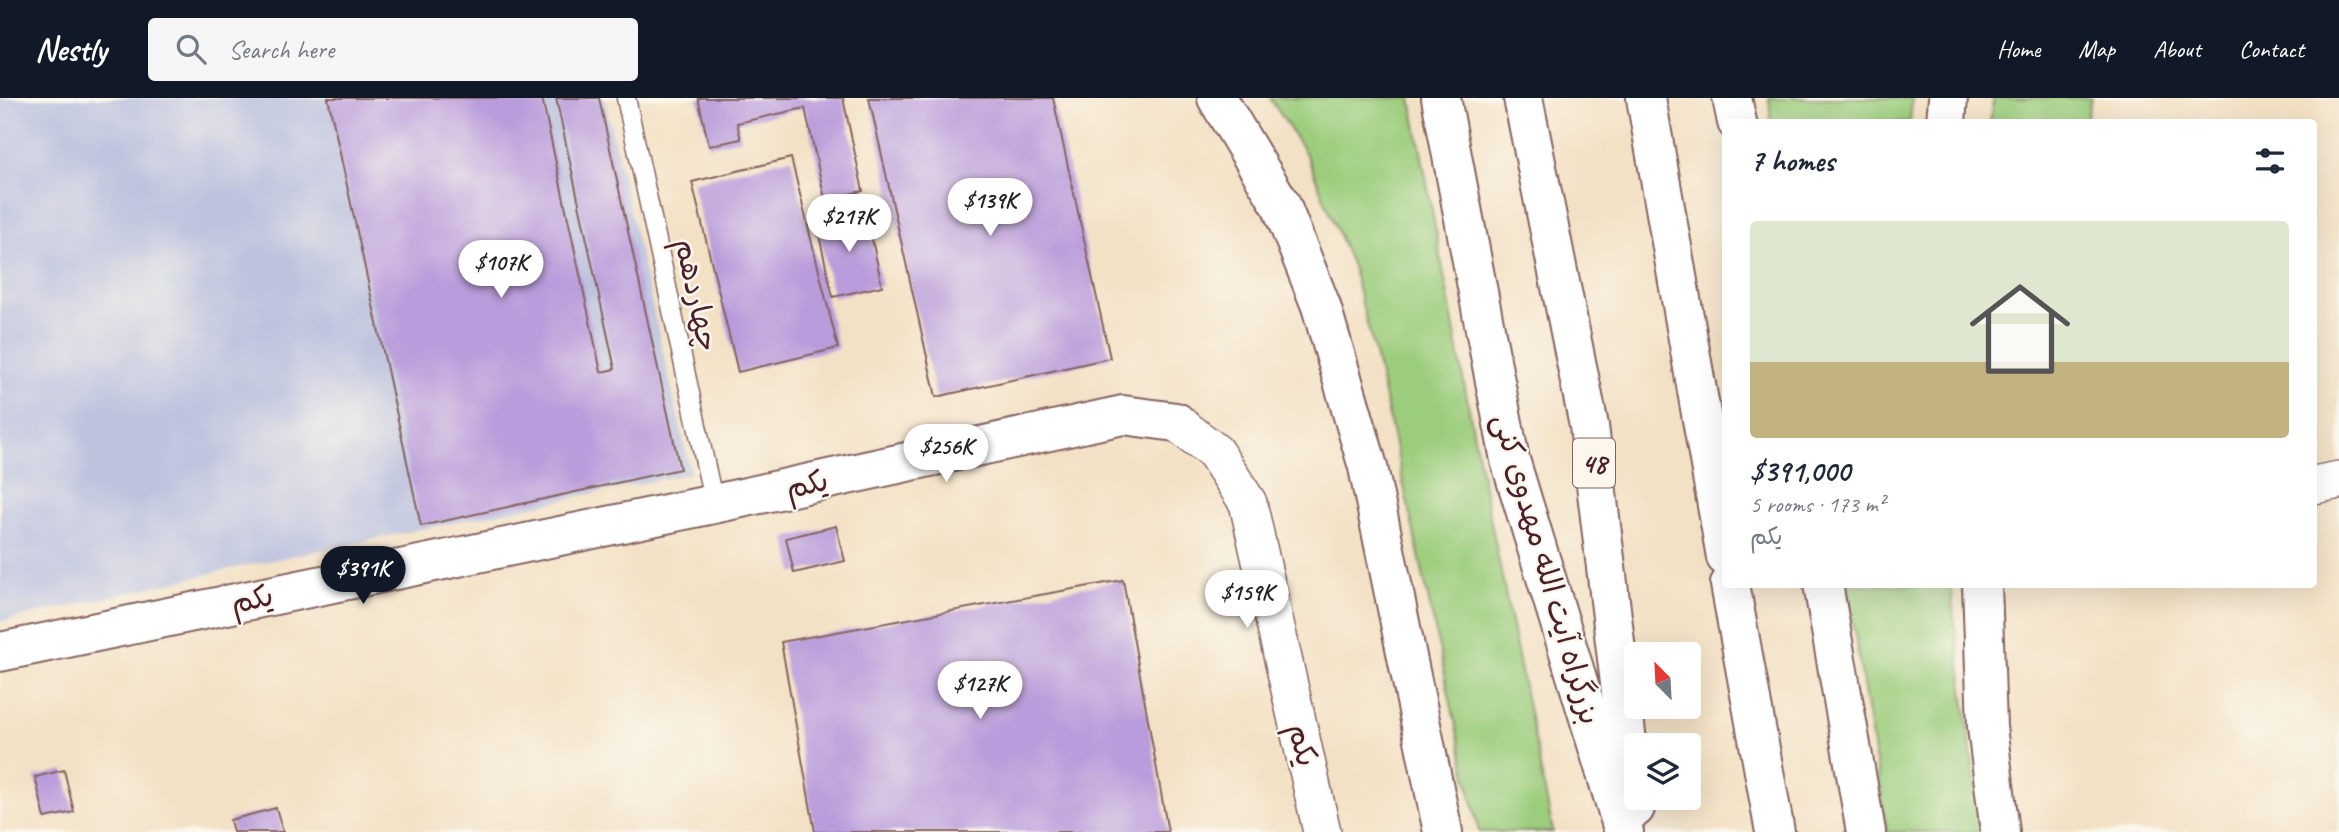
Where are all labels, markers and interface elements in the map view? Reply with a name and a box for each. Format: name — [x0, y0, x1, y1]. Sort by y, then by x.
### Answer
search box — [148, 18, 638, 81]
text: Nestly — [35, 28, 106, 70]
icon: search — [172, 30, 210, 68]
text: Search here — [228, 33, 334, 66]
text: Home — [1997, 34, 2040, 64]
text: Map — [2078, 34, 2115, 64]
text: About — [2153, 34, 2201, 64]
text: Contact — [2239, 34, 2304, 64]
text: 7 homes — [1750, 142, 1835, 180]
icon: filters — [2251, 142, 2289, 180]
pin: $139K — [941, 178, 1039, 238]
text: $139K — [964, 186, 1016, 215]
pin: $217K — [800, 194, 898, 254]
text: $217K — [823, 202, 876, 231]
street label: چهاردهم — [664, 235, 727, 356]
pin: $107K — [452, 240, 550, 300]
text: $107K — [475, 248, 528, 277]
icon: home — [1957, 266, 2083, 392]
street label: بزرگراه آیت الله مهدوی کنی — [1484, 409, 1610, 729]
pin: $256K — [897, 424, 995, 484]
text: $256K — [919, 432, 973, 461]
road number: 48 — [1573, 438, 1615, 488]
text: $391,000 — [1750, 452, 1850, 490]
street label: یکم — [782, 461, 832, 510]
text: 5 rooms · 173 m² — [1750, 490, 1885, 519]
text: یکم — [1750, 522, 1783, 551]
pin: $391K — [314, 546, 412, 606]
text: $391K — [337, 554, 389, 583]
pin: $159K — [1198, 570, 1296, 630]
street label: یکم — [227, 576, 277, 625]
text: $159K — [1221, 578, 1273, 607]
north arrow — [1624, 642, 1701, 719]
map controls — [1624, 642, 1701, 810]
pin: $127K — [931, 662, 1029, 721]
text: $127K — [954, 669, 1007, 698]
street label: یکم — [1277, 720, 1326, 771]
button: layers — [1624, 733, 1701, 810]

